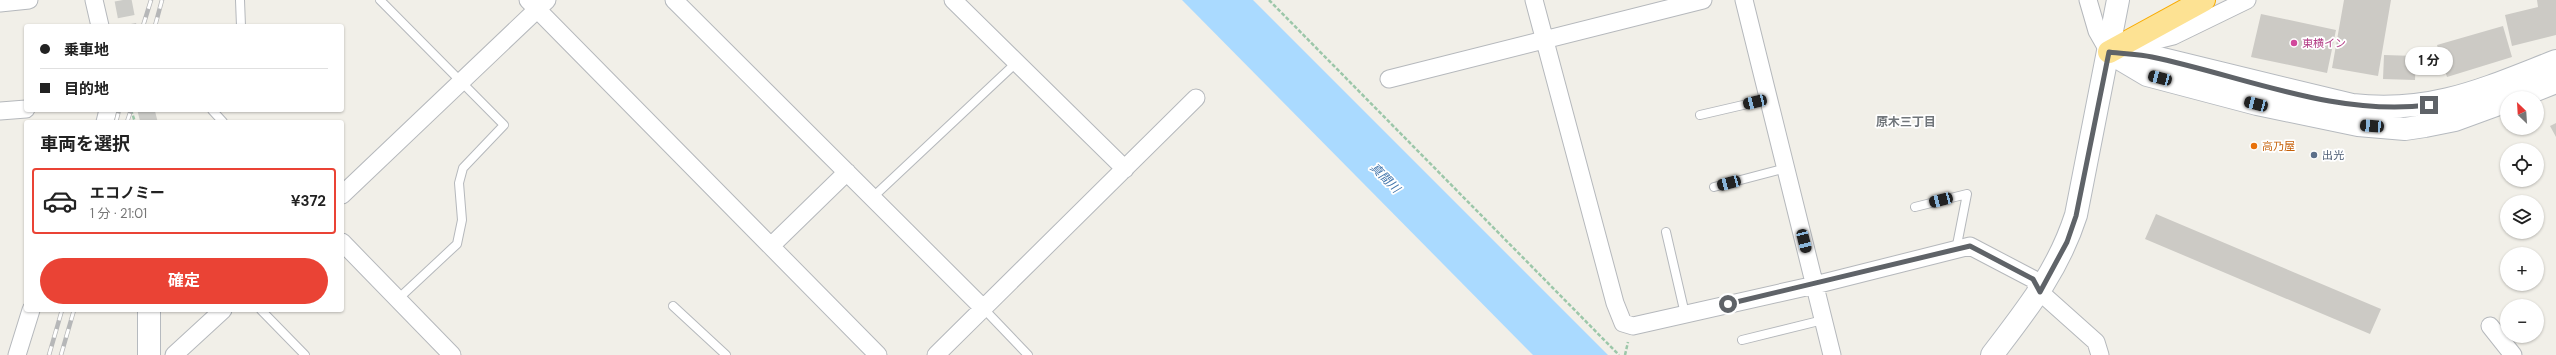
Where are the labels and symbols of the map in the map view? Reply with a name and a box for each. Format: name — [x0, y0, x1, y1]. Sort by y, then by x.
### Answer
place label: 東横イン — [2302, 36, 2346, 50]
marker: 東横イン — [2289, 38, 2299, 48]
callout: 1 分 — [2405, 47, 2453, 75]
car — [2147, 69, 2173, 87]
north arrow — [2500, 91, 2544, 135]
car — [1742, 93, 1768, 111]
car — [2243, 95, 2269, 113]
route end — [2420, 96, 2438, 114]
district label: 原木三丁目 — [1876, 114, 1936, 130]
car — [2360, 119, 2384, 133]
place label: 高乃屋 — [2262, 139, 2295, 153]
marker: 高乃屋 — [2249, 141, 2259, 151]
place label: 出光 — [2322, 148, 2344, 162]
marker: 出光 — [2309, 150, 2319, 160]
water label: 真間川 — [1367, 160, 1405, 198]
car — [1716, 174, 1742, 192]
car — [1928, 191, 1954, 209]
car — [1795, 228, 1813, 254]
route start — [1719, 295, 1737, 313]

